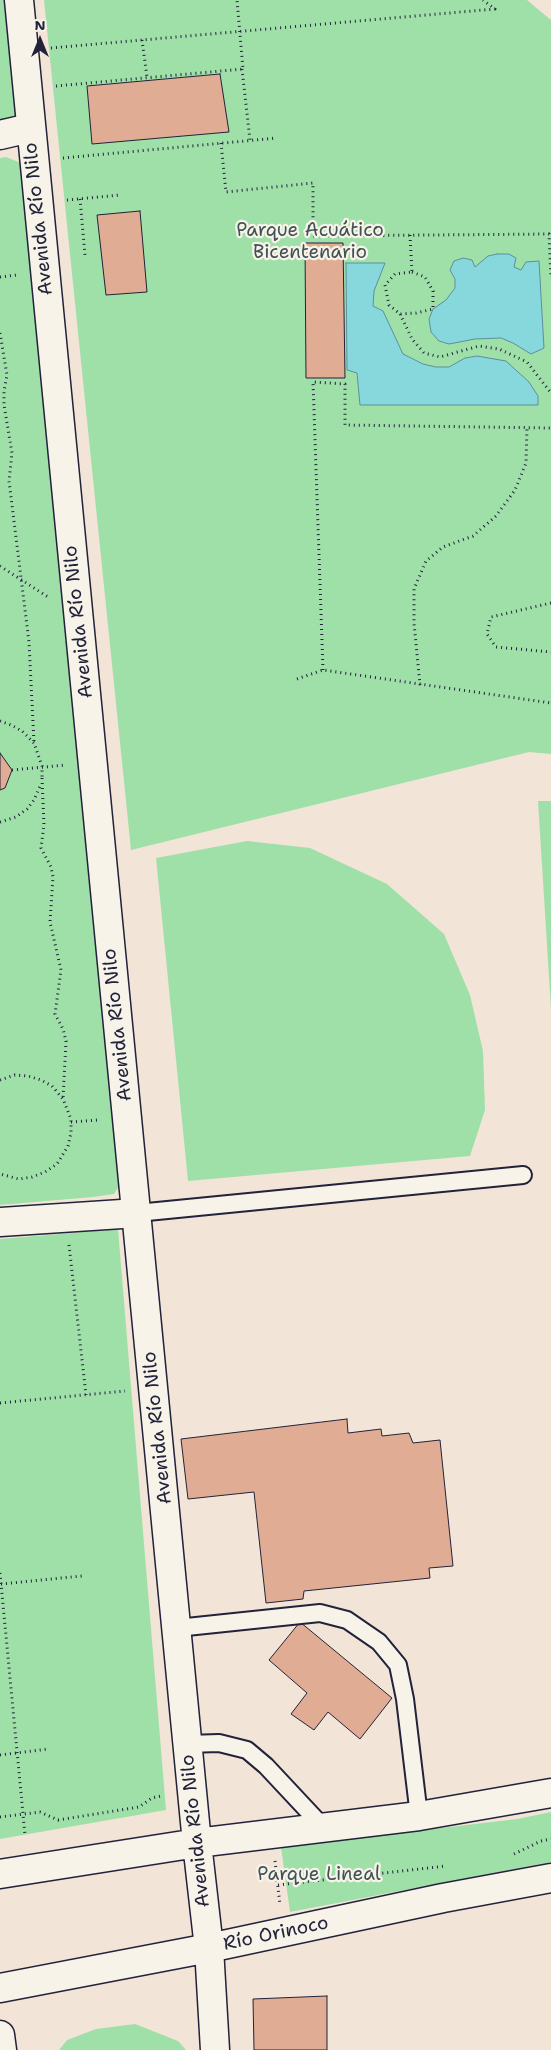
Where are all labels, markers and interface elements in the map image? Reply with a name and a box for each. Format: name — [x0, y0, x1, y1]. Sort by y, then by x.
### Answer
north arrow — [15, 15, 65, 65]
text: N — [34, 16, 46, 34]
street label: Avenida Río Nilo — [20, 141, 58, 297]
park label: Parque Acuático Bicentenario — [236, 220, 384, 264]
street label: Avenida Río Nilo — [60, 544, 98, 700]
street label: Avenida Río Nilo — [99, 947, 137, 1103]
street label: Avenida Río Nilo — [139, 1350, 177, 1506]
street label: Avenida Río Nilo — [177, 1753, 215, 1909]
park label: Parque Lineal — [257, 1864, 381, 1886]
street label: Río Orinoco — [221, 1912, 331, 1956]

